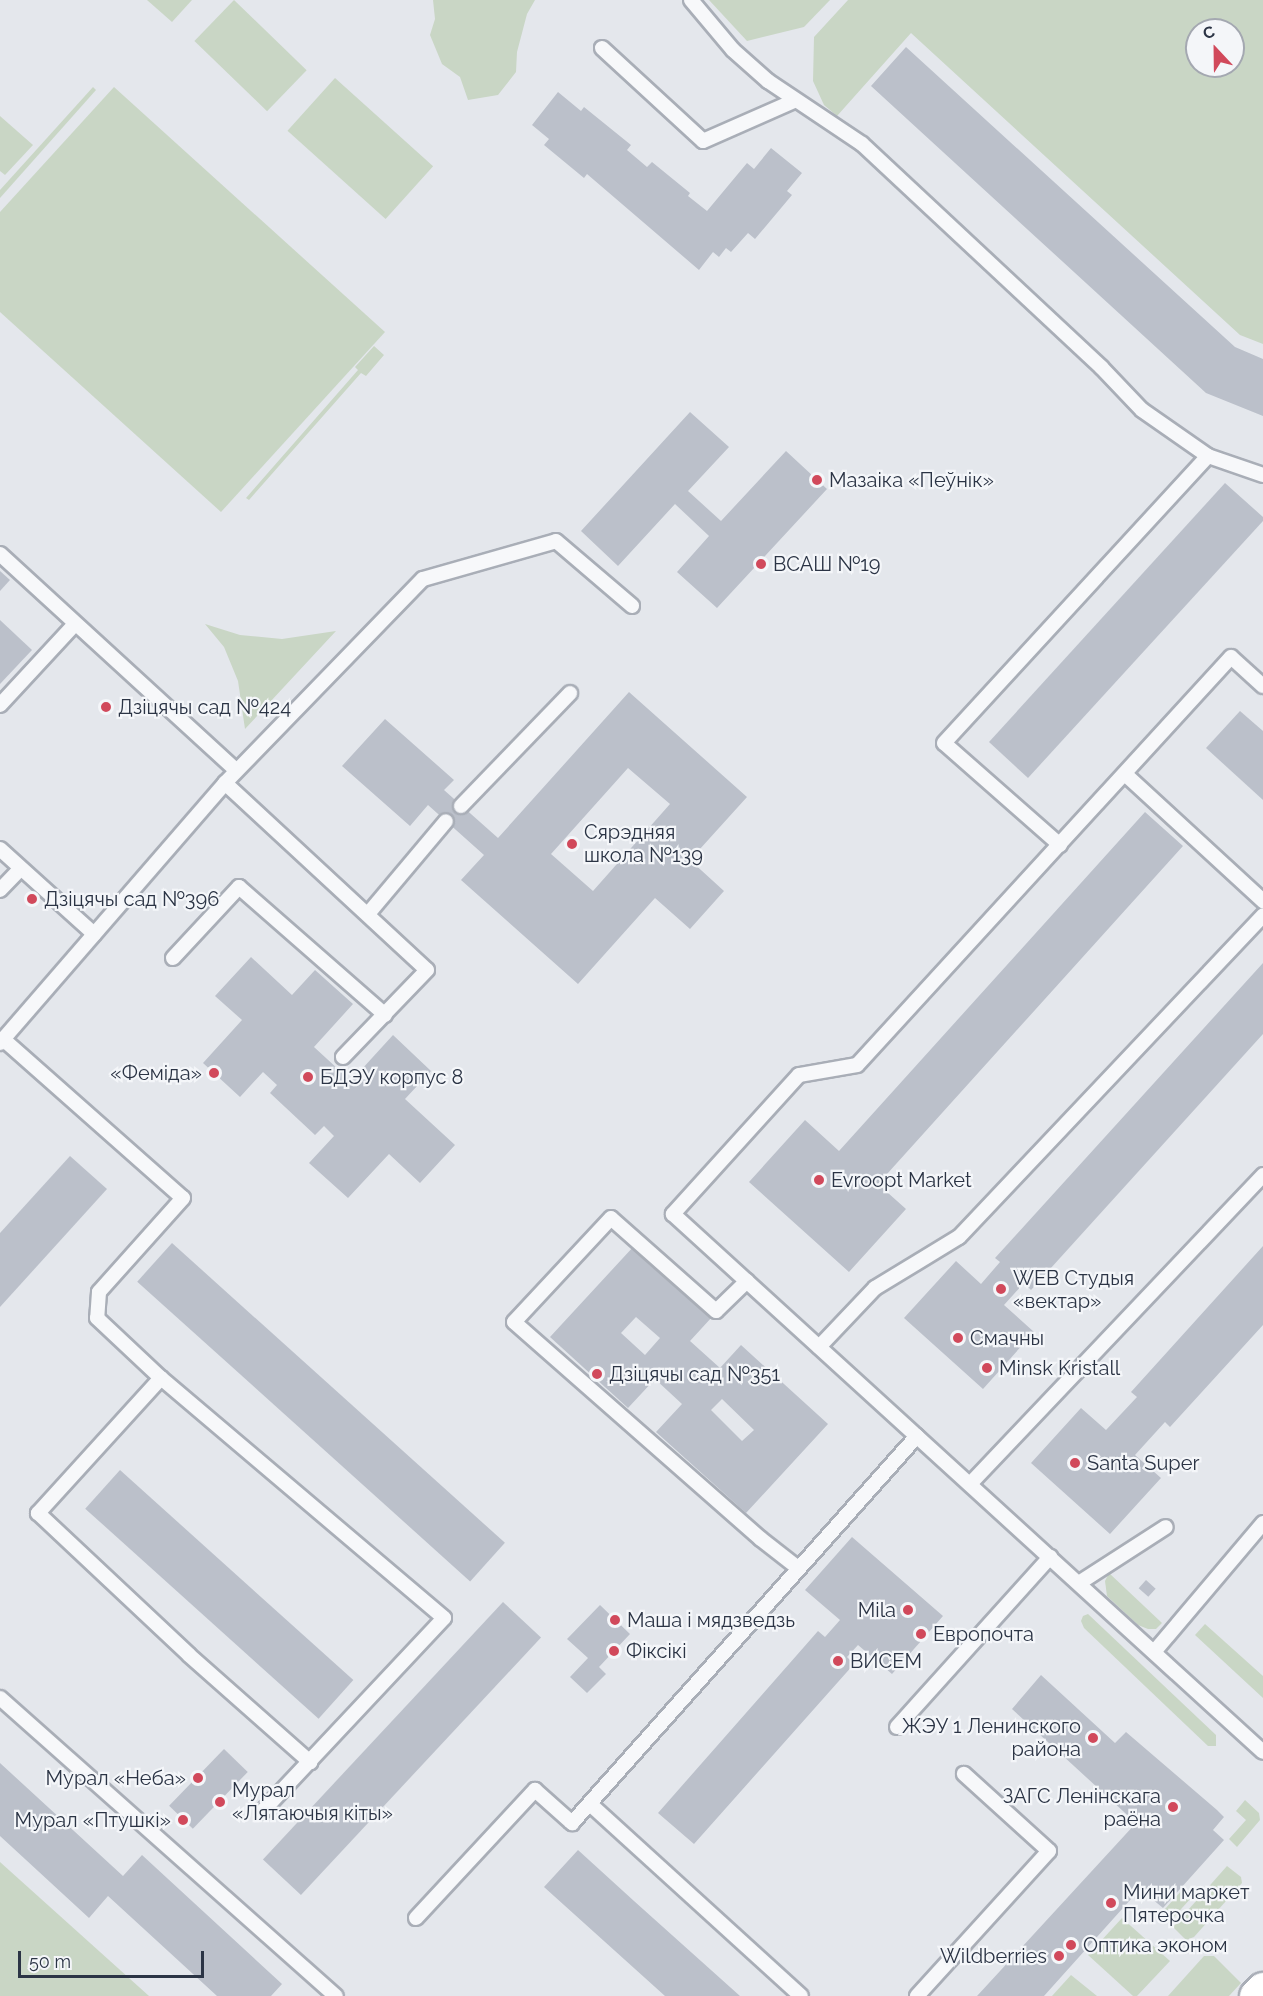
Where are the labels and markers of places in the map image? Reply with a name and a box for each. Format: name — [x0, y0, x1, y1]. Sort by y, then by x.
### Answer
place label: Мазаіка «Пеўнік» — [829, 468, 994, 492]
marker: Мазаіка «Пеўнік» — [810, 473, 824, 487]
place label: ВСАШ №19 — [773, 552, 881, 576]
marker: ВСАШ №19 — [754, 557, 768, 571]
place label: Дзіцячы сад №424 — [118, 695, 291, 719]
marker: Дзіцячы сад №424 — [99, 700, 113, 714]
place label: Сярэдняя школа №139 — [584, 820, 703, 867]
marker: Сярэдняя школа №139 — [565, 837, 579, 851]
place label: Дзіцячы сад №396 — [44, 887, 219, 911]
marker: Дзіцячы сад №396 — [25, 892, 39, 906]
place label: «Феміда» — [110, 1061, 202, 1085]
place label: БДЭУ корпус 8 — [320, 1065, 463, 1089]
marker: «Феміда» — [207, 1066, 221, 1080]
marker: БДЭУ корпус 8 — [301, 1070, 315, 1084]
place label: Evroopt Market — [831, 1168, 972, 1192]
marker: Evroopt Market — [812, 1173, 826, 1187]
place label: WEB Студыя «вектар» — [1013, 1266, 1134, 1313]
marker: WEB Студыя «вектар» — [994, 1282, 1008, 1296]
place label: Смачны — [970, 1326, 1044, 1350]
marker: Смачны — [951, 1331, 965, 1345]
place label: Minsk Kristall — [999, 1356, 1120, 1380]
marker: Minsk Kristall — [980, 1361, 994, 1375]
place label: Дзіцячы сад №351 — [609, 1362, 780, 1386]
marker: Дзіцячы сад №351 — [590, 1367, 604, 1381]
place label: Santa Super — [1087, 1451, 1199, 1475]
marker: Santa Super — [1068, 1456, 1082, 1470]
place label: Mila — [858, 1598, 896, 1622]
marker: Mila — [901, 1603, 915, 1617]
place label: Маша і мядзведзь — [627, 1608, 795, 1632]
marker: Маша і мядзведзь — [608, 1613, 622, 1627]
place label: Европочта — [933, 1622, 1034, 1646]
marker: Европочта — [914, 1627, 928, 1641]
place label: Фіксікі — [626, 1639, 687, 1663]
marker: Фіксікі — [607, 1644, 621, 1658]
place label: ВИСЕМ — [850, 1649, 922, 1673]
marker: ВИСЕМ — [831, 1654, 845, 1668]
place label: ЖЭУ 1 Ленинского района — [902, 1714, 1081, 1761]
marker: ЖЭУ 1 Ленинского района — [1086, 1731, 1100, 1745]
place label: Мурал «Неба» — [46, 1766, 186, 1790]
marker: Мурал «Неба» — [191, 1771, 205, 1785]
place label: Мурал «Лятаючыя кіты» — [232, 1778, 393, 1825]
place label: ЗАГС Ленінскага раёна — [1003, 1784, 1161, 1831]
marker: Мурал «Лятаючыя кіты» — [213, 1795, 227, 1809]
marker: ЗАГС Ленінскага раёна — [1166, 1800, 1180, 1814]
place label: Мурал «Птушкі» — [15, 1808, 171, 1832]
marker: Мурал «Птушкі» — [176, 1813, 190, 1827]
place label: Мини маркет Пятерочка — [1123, 1880, 1249, 1927]
marker: Мини маркет Пятерочка — [1104, 1896, 1118, 1910]
place label: Оптика эконом — [1083, 1933, 1228, 1957]
marker: Оптика эконом — [1064, 1938, 1078, 1952]
place label: Wildberries — [940, 1944, 1047, 1968]
marker: Wildberries — [1052, 1949, 1066, 1963]

